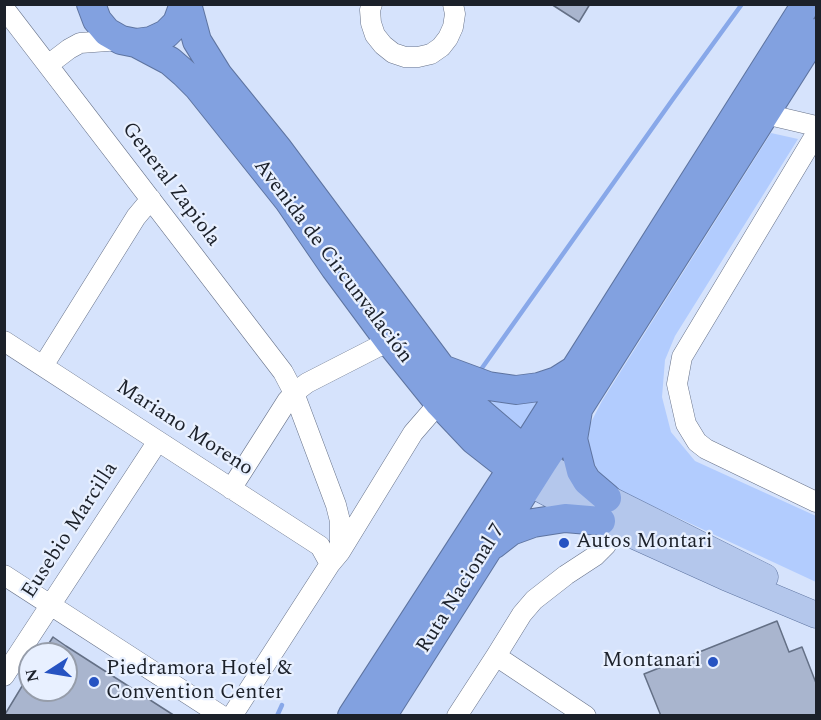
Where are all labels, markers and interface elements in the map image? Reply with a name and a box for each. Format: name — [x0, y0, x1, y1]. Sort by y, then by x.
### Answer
street label: General Zapiola — [115, 118, 225, 252]
street label: Avenida de Circunvalación — [247, 155, 417, 369]
street label: Mariano Moreno — [111, 375, 257, 483]
street label: Eusebio Marcilla — [18, 458, 124, 604]
street label: Ruta Nacional 7 — [412, 520, 512, 658]
place label: Autos Montari — [576, 530, 713, 556]
marker: Autos Montari — [557, 536, 571, 550]
north arrow — [18, 642, 78, 702]
place label: Montanari — [602, 649, 701, 675]
marker: Montanari — [706, 655, 720, 669]
place label: Piedramora Hotel & Convention Center — [106, 657, 292, 707]
text: N — [19, 666, 45, 684]
marker: Piedramora Hotel & Convention Center — [87, 675, 101, 689]

